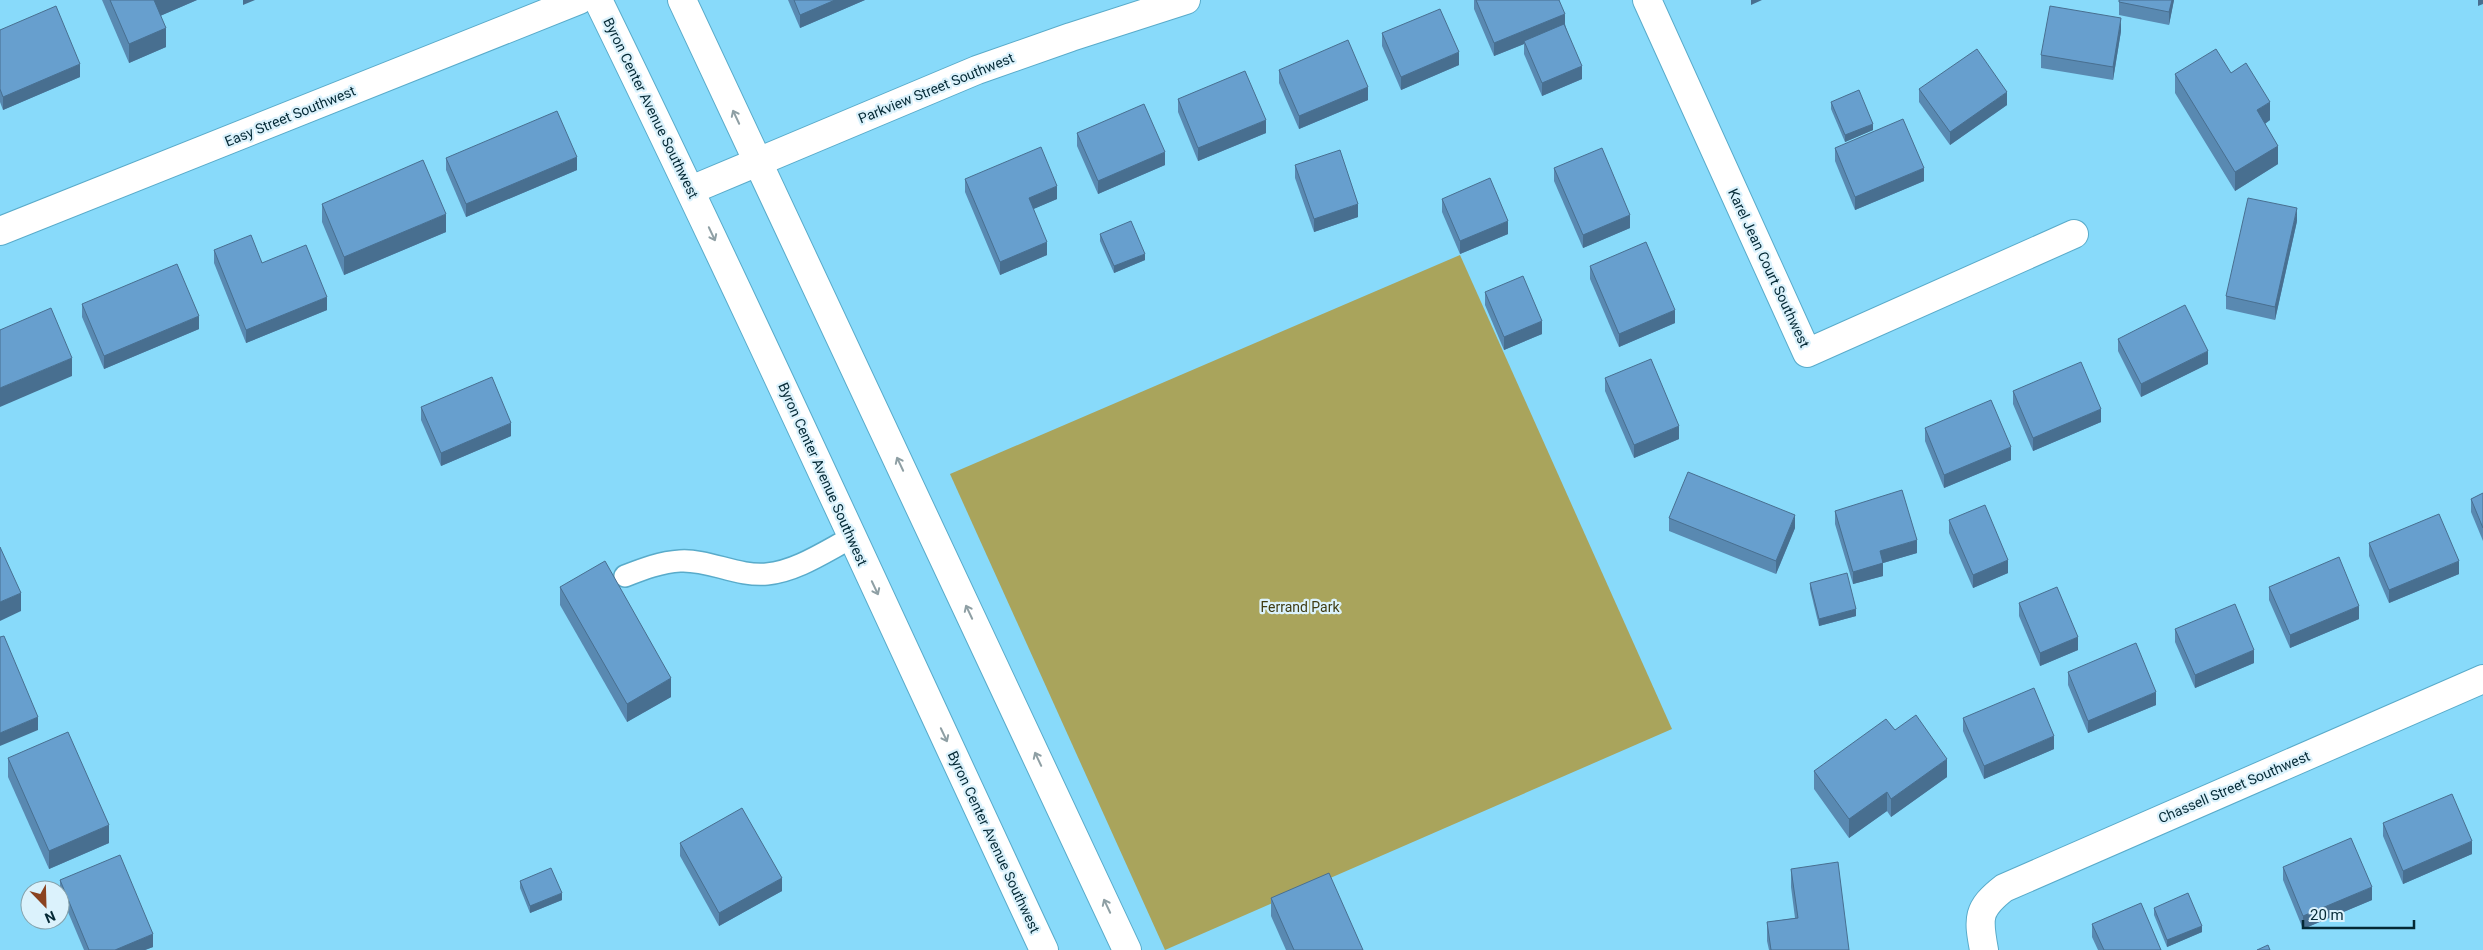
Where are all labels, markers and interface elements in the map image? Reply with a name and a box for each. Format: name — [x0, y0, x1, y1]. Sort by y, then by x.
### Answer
street label: Byron Center Avenue Southwest — [600, 15, 702, 201]
street label: Parkview Street Southwest — [856, 49, 1016, 127]
street label: Easy Street Southwest — [222, 82, 358, 150]
one-way arrow — [731, 110, 741, 125]
street label: Karel Jean Court Southwest — [1725, 186, 1813, 350]
one-way arrow — [708, 226, 717, 241]
street label: Byron Center Avenue Southwest — [775, 380, 871, 569]
one-way arrow — [895, 457, 905, 472]
one-way arrow — [871, 580, 880, 595]
park label: Ferrand Park — [1260, 599, 1340, 615]
one-way arrow — [964, 605, 973, 620]
one-way arrow — [940, 727, 949, 742]
street label: Byron Center Avenue Southwest — [945, 748, 1043, 936]
street label: Chassell Street Southwest — [2156, 748, 2313, 826]
one-way arrow — [1033, 752, 1042, 767]
north arrow — [20, 880, 70, 930]
scale bar — [2303, 898, 2414, 930]
one-way arrow — [1101, 899, 1111, 914]
text: 20 m — [2310, 906, 2344, 924]
text: N — [42, 908, 58, 926]

